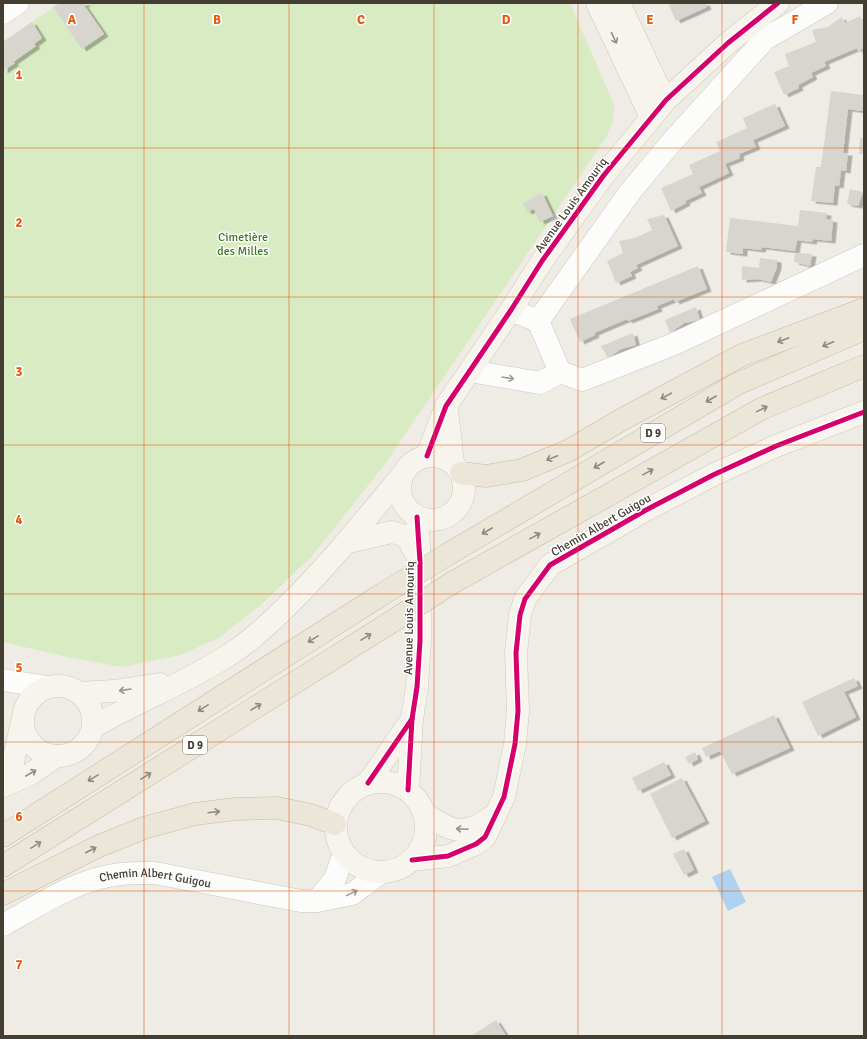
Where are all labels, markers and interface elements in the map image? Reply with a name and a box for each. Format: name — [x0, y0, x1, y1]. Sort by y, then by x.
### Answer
text: A — [68, 12, 77, 28]
text: B — [213, 12, 221, 28]
text: C — [357, 12, 365, 28]
text: D — [502, 12, 511, 28]
text: E — [646, 12, 654, 28]
text: F — [792, 12, 799, 28]
one-way arrow — [611, 32, 618, 44]
text: 1 — [15, 67, 23, 83]
street label: Avenue Louis Amouriq — [532, 155, 611, 256]
text: 2 — [15, 215, 23, 231]
park label: Cimetière des Milles — [217, 230, 269, 259]
one-way arrow — [777, 336, 789, 344]
one-way arrow — [823, 341, 835, 349]
text: 3 — [15, 364, 23, 380]
one-way arrow — [501, 374, 514, 382]
one-way arrow — [660, 392, 672, 400]
one-way arrow — [705, 396, 717, 404]
one-way arrow — [756, 405, 768, 412]
road number: D 9 — [641, 424, 665, 442]
one-way arrow — [546, 455, 558, 462]
one-way arrow — [593, 462, 605, 470]
one-way arrow — [642, 468, 654, 476]
street label: Chemin Albert Guigou — [549, 491, 654, 560]
text: 4 — [15, 512, 23, 528]
one-way arrow — [481, 528, 493, 536]
one-way arrow — [529, 532, 541, 540]
street label: Avenue Louis Amouriq — [401, 561, 418, 675]
one-way arrow — [360, 633, 372, 641]
one-way arrow — [307, 635, 319, 643]
text: 5 — [15, 660, 23, 676]
one-way arrow — [119, 686, 132, 694]
one-way arrow — [250, 702, 262, 710]
one-way arrow — [197, 705, 209, 713]
road number: D 9 — [183, 736, 207, 754]
one-way arrow — [25, 769, 37, 777]
one-way arrow — [140, 771, 152, 779]
one-way arrow — [88, 774, 99, 782]
one-way arrow — [207, 808, 220, 816]
text: 6 — [15, 809, 23, 825]
one-way arrow — [456, 825, 469, 833]
one-way arrow — [30, 841, 41, 849]
one-way arrow — [85, 846, 97, 853]
street label: Chemin Albert Guigou — [98, 866, 212, 892]
one-way arrow — [346, 889, 358, 896]
text: 7 — [15, 957, 23, 973]

